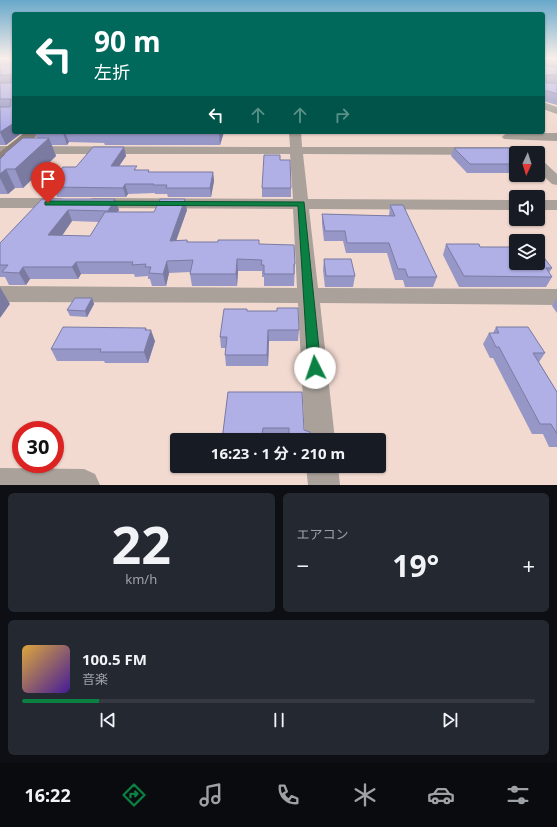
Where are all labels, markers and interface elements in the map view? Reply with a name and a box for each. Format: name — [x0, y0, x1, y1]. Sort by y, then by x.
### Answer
text: 90 m — [94, 22, 161, 60]
icon: left — [28, 28, 80, 80]
text: 左折 — [94, 60, 130, 84]
icon: left — [205, 104, 227, 126]
icon: ahead — [247, 104, 269, 126]
icon: ahead — [289, 104, 311, 126]
icon: right — [331, 104, 353, 126]
north arrow — [509, 146, 545, 182]
map controls — [509, 146, 545, 270]
pin — [31, 162, 65, 203]
icon: arrive — [37, 168, 59, 190]
button: sound — [509, 190, 545, 226]
button: layers — [509, 234, 545, 270]
position arrow — [294, 347, 336, 389]
speed limit sign: 30 — [12, 421, 64, 473]
text: 16:23 · 1 分 · 210 m — [211, 443, 345, 463]
text: 22 — [112, 508, 171, 579]
text: エアコン — [297, 525, 349, 543]
text: 19° — [392, 545, 439, 586]
text: − — [297, 550, 309, 580]
text: + — [522, 550, 535, 580]
text: km/h — [125, 570, 157, 588]
text: 100.5 FM — [82, 649, 147, 669]
text: 音楽 — [82, 670, 108, 688]
icon: previous — [97, 709, 119, 731]
icon: pause — [268, 709, 290, 731]
icon: next — [439, 709, 461, 731]
icon: directions — [120, 781, 148, 809]
icon: music — [197, 781, 225, 809]
icon: phone — [274, 781, 302, 809]
icon: climate — [351, 781, 379, 809]
icon: car — [427, 781, 455, 809]
icon: filters — [504, 781, 532, 809]
text: 16:22 — [24, 783, 71, 807]

